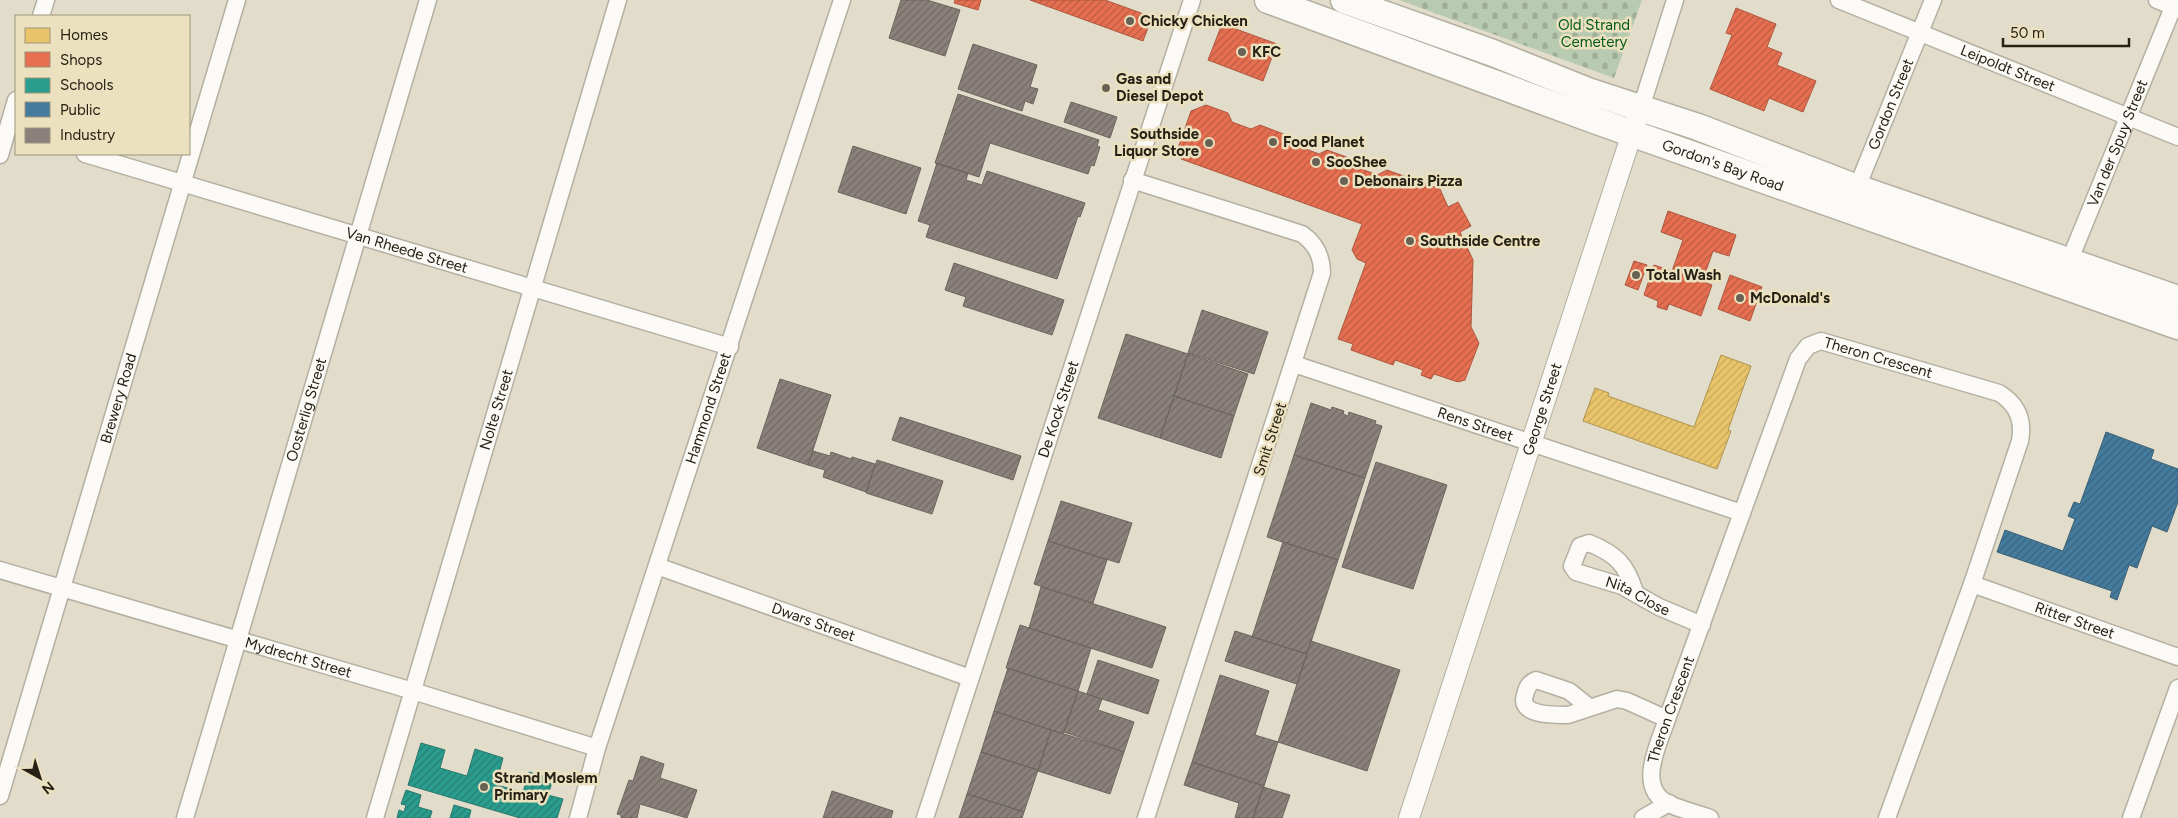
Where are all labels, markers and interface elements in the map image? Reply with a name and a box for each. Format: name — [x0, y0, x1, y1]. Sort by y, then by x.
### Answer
place label: Chicky Chicken — [1140, 12, 1248, 30]
legend — [15, 15, 190, 155]
marker: Chicky Chicken — [1124, 15, 1136, 27]
scale bar — [2003, 15, 2129, 47]
park label: Old Strand Cemetery — [1558, 16, 1630, 51]
text: 50 m — [2010, 24, 2045, 42]
text: Homes — [60, 26, 108, 44]
street label: Leipoldt Street — [1958, 41, 2058, 96]
place label: KFC — [1252, 43, 1281, 61]
marker: KFC — [1236, 46, 1248, 58]
text: Shops — [60, 51, 102, 69]
street label: Gordon Street — [1864, 56, 1917, 152]
place label: Gas and Diesel Depot — [1116, 70, 1204, 105]
text: Schools — [60, 76, 113, 94]
street label: Van der Spuy Street — [2084, 77, 2152, 209]
marker: Gas and Diesel Depot — [1100, 82, 1112, 94]
text: Public — [60, 101, 101, 119]
place label: Southside Liquor Store — [1114, 125, 1200, 160]
text: Industry — [60, 126, 115, 144]
place label: Food Planet — [1283, 133, 1365, 151]
marker: Food Planet — [1267, 136, 1279, 148]
street label: Gordon's Bay Road — [1660, 136, 1786, 195]
marker: Southside Liquor Store — [1203, 137, 1215, 149]
place label: SooShee — [1326, 153, 1388, 171]
marker: SooShee — [1310, 156, 1322, 168]
place label: Debonairs Pizza — [1354, 172, 1462, 190]
marker: Debonairs Pizza — [1338, 175, 1350, 187]
street label: Van Rheede Street — [344, 224, 470, 277]
place label: Southside Centre — [1420, 232, 1541, 250]
marker: Southside Centre — [1404, 235, 1416, 247]
place label: Total Wash — [1646, 266, 1721, 284]
marker: Total Wash — [1630, 269, 1642, 281]
place label: McDonald's — [1750, 289, 1830, 307]
marker: McDonald's — [1734, 292, 1746, 304]
street label: Theron Crescent — [1822, 333, 1935, 382]
street label: Hammond Street — [682, 350, 735, 466]
street label: Brewery Road — [96, 351, 140, 446]
street label: Oosterlig Street — [282, 355, 330, 464]
street label: De Kock Street — [1034, 358, 1083, 460]
street label: George Street — [1519, 360, 1566, 458]
street label: Nolte Street — [476, 367, 517, 452]
street label: Smit Street — [1250, 399, 1291, 478]
street label: Rens Street — [1435, 403, 1516, 445]
street label: Nita Close — [1603, 573, 1673, 620]
street label: Ritter Street — [2033, 598, 2117, 643]
street label: Dwars Street — [769, 599, 858, 645]
street label: Mydrecht Street — [243, 633, 354, 682]
street label: Theron Crescent — [1644, 653, 1698, 765]
north arrow — [15, 753, 65, 803]
place label: Strand Moslem Primary — [494, 769, 597, 804]
text: N — [38, 778, 57, 798]
marker: Strand Moslem Primary — [478, 781, 490, 793]

